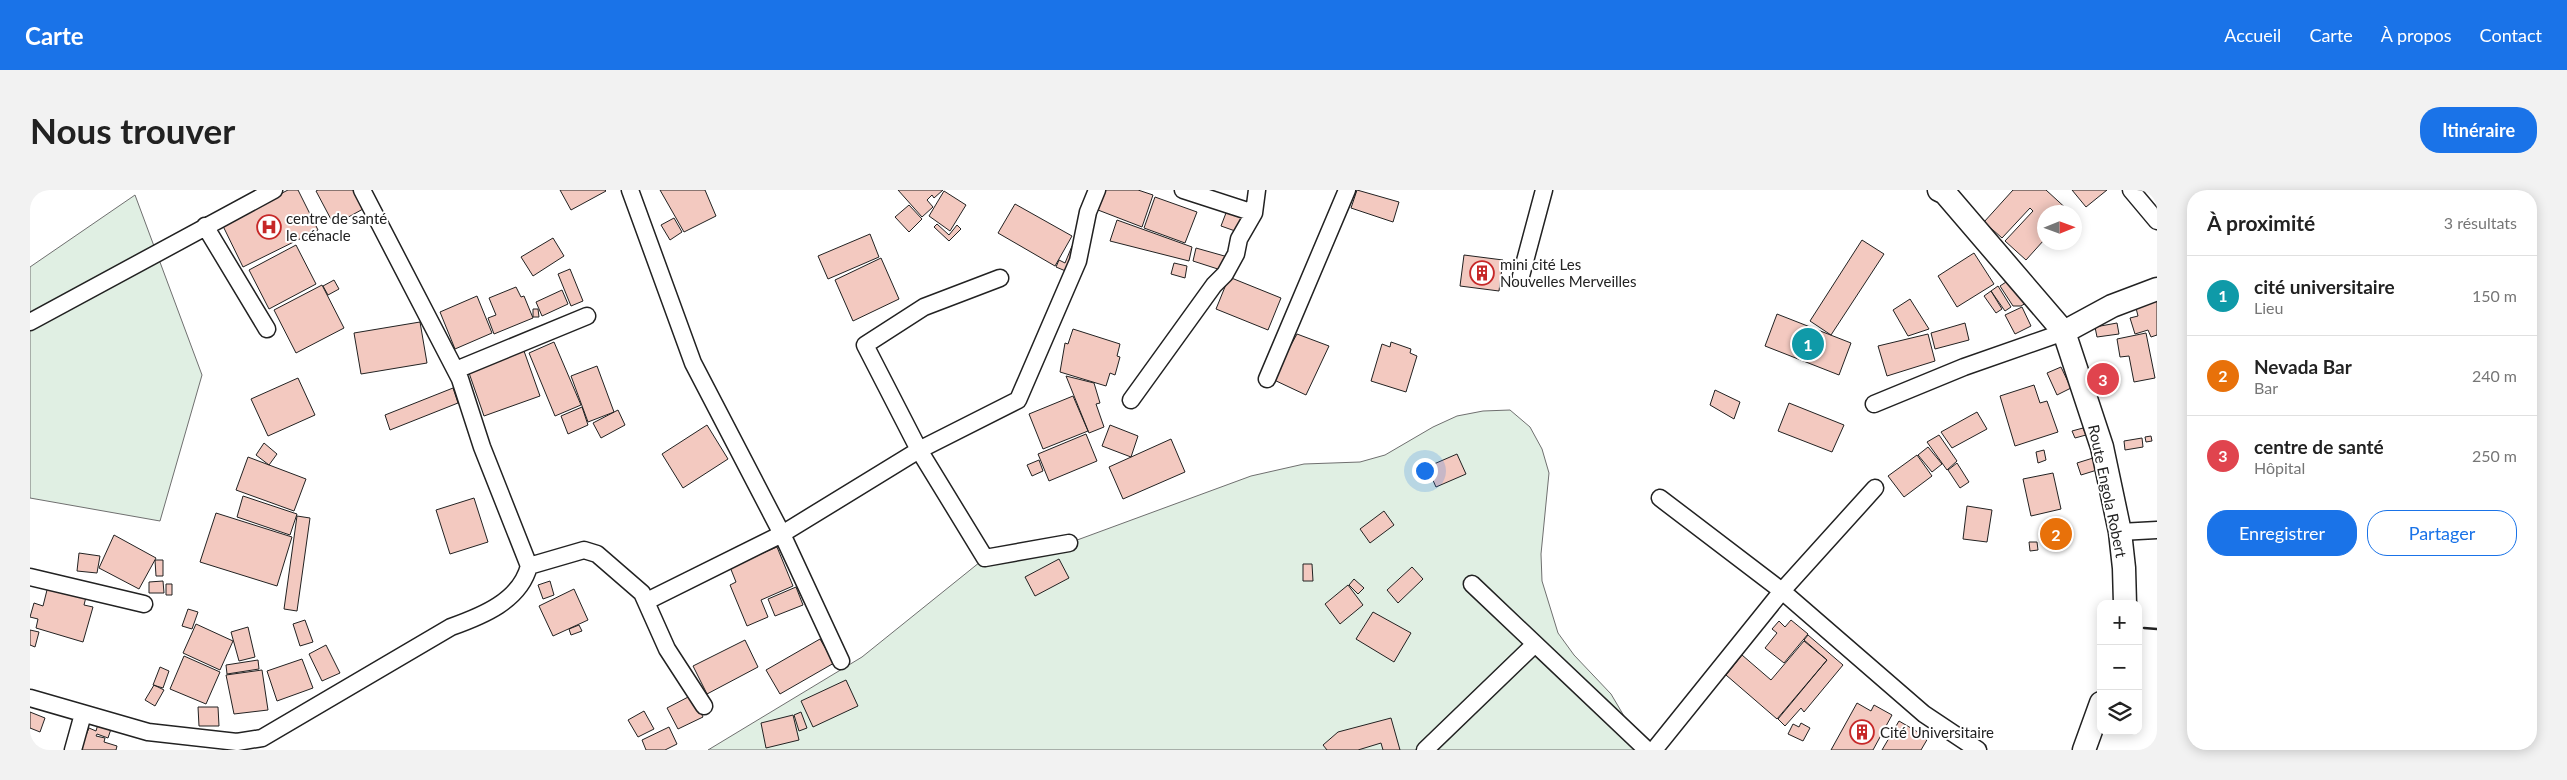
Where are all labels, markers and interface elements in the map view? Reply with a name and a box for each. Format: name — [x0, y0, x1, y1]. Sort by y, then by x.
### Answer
text: Carte — [25, 21, 84, 50]
text: Accueil — [2224, 24, 2281, 46]
text: Carte — [2309, 24, 2353, 46]
text: À propos — [2381, 24, 2452, 46]
text: Contact — [2480, 24, 2542, 46]
button: Itinéraire — [2420, 107, 2537, 153]
text: Nous trouver — [30, 109, 235, 151]
north arrow — [2037, 205, 2082, 250]
place label: centre de santé le cénacle — [286, 209, 387, 244]
text: À proximité — [2207, 210, 2315, 235]
text: 3 résultats — [2444, 213, 2517, 232]
hospital icon: centre de santé le cénacle — [256, 214, 282, 240]
place label: mini cité Les Nouvelles Merveilles — [1500, 255, 1637, 290]
building icon: mini cité Les Nouvelles Merveilles — [1469, 260, 1495, 286]
text: cité universitaire — [2254, 275, 2395, 298]
text: 1 — [2218, 286, 2228, 305]
text: 150 m — [2472, 286, 2517, 305]
text: Lieu — [2254, 298, 2283, 317]
pin: 1 — [1792, 325, 1824, 363]
text: Nevada Bar — [2254, 355, 2352, 378]
pin: 3 — [2087, 360, 2119, 398]
text: 2 — [2218, 366, 2228, 385]
text: 240 m — [2472, 366, 2517, 385]
text: Bar — [2254, 378, 2278, 397]
street label: Route Engola Robert — [2085, 423, 2131, 560]
text: centre de santé — [2254, 435, 2384, 458]
text: 3 — [2218, 446, 2228, 465]
text: 250 m — [2472, 446, 2517, 465]
your location — [1412, 458, 1438, 484]
text: Hôpital — [2254, 458, 2305, 477]
button: Enregistrer — [2207, 510, 2357, 556]
button: Partager — [2367, 510, 2517, 556]
pin: 2 — [2040, 515, 2072, 553]
map controls — [2097, 600, 2142, 735]
button: + — [2097, 600, 2142, 645]
button: − — [2097, 645, 2142, 690]
button: layers — [2097, 690, 2142, 735]
building icon: Cité Universitaire — [1849, 719, 1875, 745]
place label: Cité Universitaire — [1880, 723, 1994, 741]

